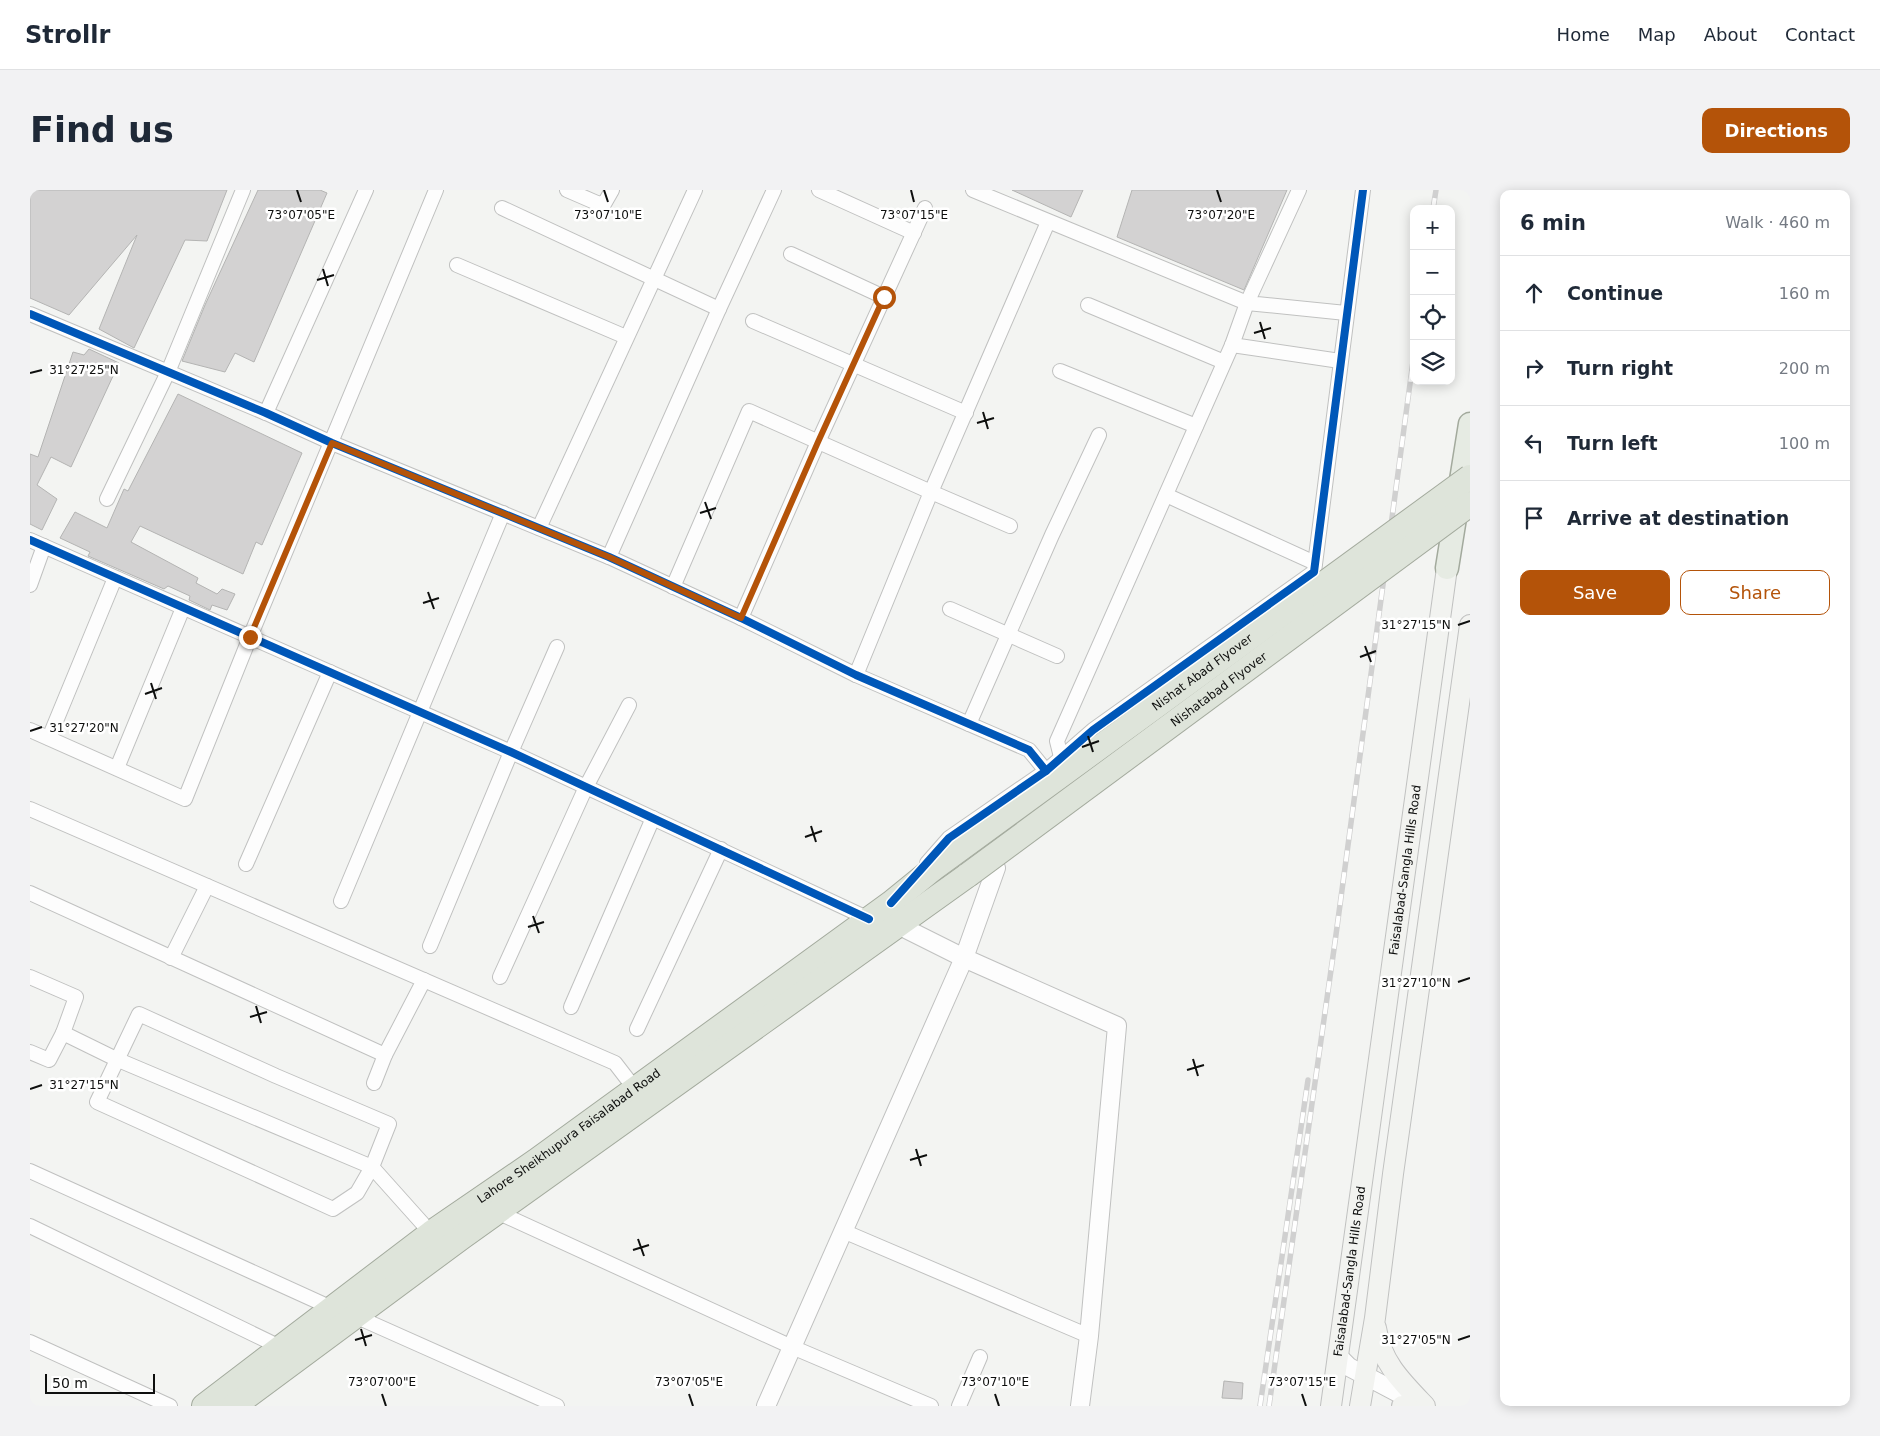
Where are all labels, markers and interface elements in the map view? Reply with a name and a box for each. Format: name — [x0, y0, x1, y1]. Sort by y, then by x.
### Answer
text: Strollr — [25, 21, 110, 49]
text: Home — [1557, 24, 1610, 45]
text: Map — [1638, 24, 1676, 45]
text: About — [1704, 24, 1757, 45]
text: Contact — [1785, 24, 1855, 45]
button: Directions — [1702, 108, 1850, 153]
text: Find us — [30, 110, 174, 150]
map controls — [1410, 205, 1455, 385]
button: + — [1410, 205, 1455, 250]
text: 73°07'05"E — [267, 208, 335, 222]
text: 73°07'10"E — [574, 208, 642, 222]
text: 73°07'15"E — [880, 208, 948, 222]
text: 73°07'20"E — [1187, 208, 1255, 222]
text: 6 min — [1520, 211, 1586, 235]
text: Walk · 460 m — [1725, 213, 1830, 232]
button: − — [1410, 250, 1455, 295]
icon: ahead — [1520, 279, 1548, 307]
text: Continue — [1567, 282, 1663, 304]
text: 160 m — [1779, 284, 1830, 303]
route start — [873, 286, 896, 309]
button: locate — [1410, 295, 1455, 340]
button: layers — [1410, 340, 1455, 385]
icon: right — [1520, 354, 1548, 382]
text: Turn right — [1567, 357, 1673, 379]
text: 200 m — [1779, 359, 1830, 378]
text: 31°27'25"N — [49, 363, 119, 377]
icon: left — [1520, 429, 1548, 457]
text: Turn left — [1567, 432, 1658, 454]
text: 100 m — [1779, 434, 1830, 453]
icon: arrive — [1520, 504, 1548, 532]
text: Arrive at destination — [1567, 507, 1789, 529]
button: Save — [1520, 570, 1670, 615]
button: Share — [1680, 570, 1830, 615]
text: 31°27'15"N — [1381, 618, 1451, 632]
route end — [239, 626, 262, 649]
street label: Nishat Abad Flyover — [1149, 631, 1255, 714]
street label: Nishatabad Flyover — [1168, 649, 1270, 730]
text: 31°27'20"N — [49, 721, 119, 735]
street label: Faisalabad-Sangla Hills Road — [1386, 784, 1424, 956]
text: 31°27'10"N — [1381, 976, 1451, 990]
street label: Lahore Sheikhupura Faisalabad Road — [475, 1066, 663, 1206]
text: 31°27'15"N — [49, 1078, 119, 1092]
street label: Faisalabad-Sangla Hills Road — [1331, 1185, 1368, 1357]
text: 31°27'05"N — [1381, 1333, 1451, 1347]
scale bar — [45, 1371, 155, 1394]
text: 50 m — [52, 1375, 88, 1391]
text: 73°07'00"E — [348, 1375, 416, 1389]
text: 73°07'05"E — [655, 1375, 723, 1389]
text: 73°07'10"E — [961, 1375, 1029, 1389]
text: 73°07'15"E — [1268, 1375, 1336, 1389]

